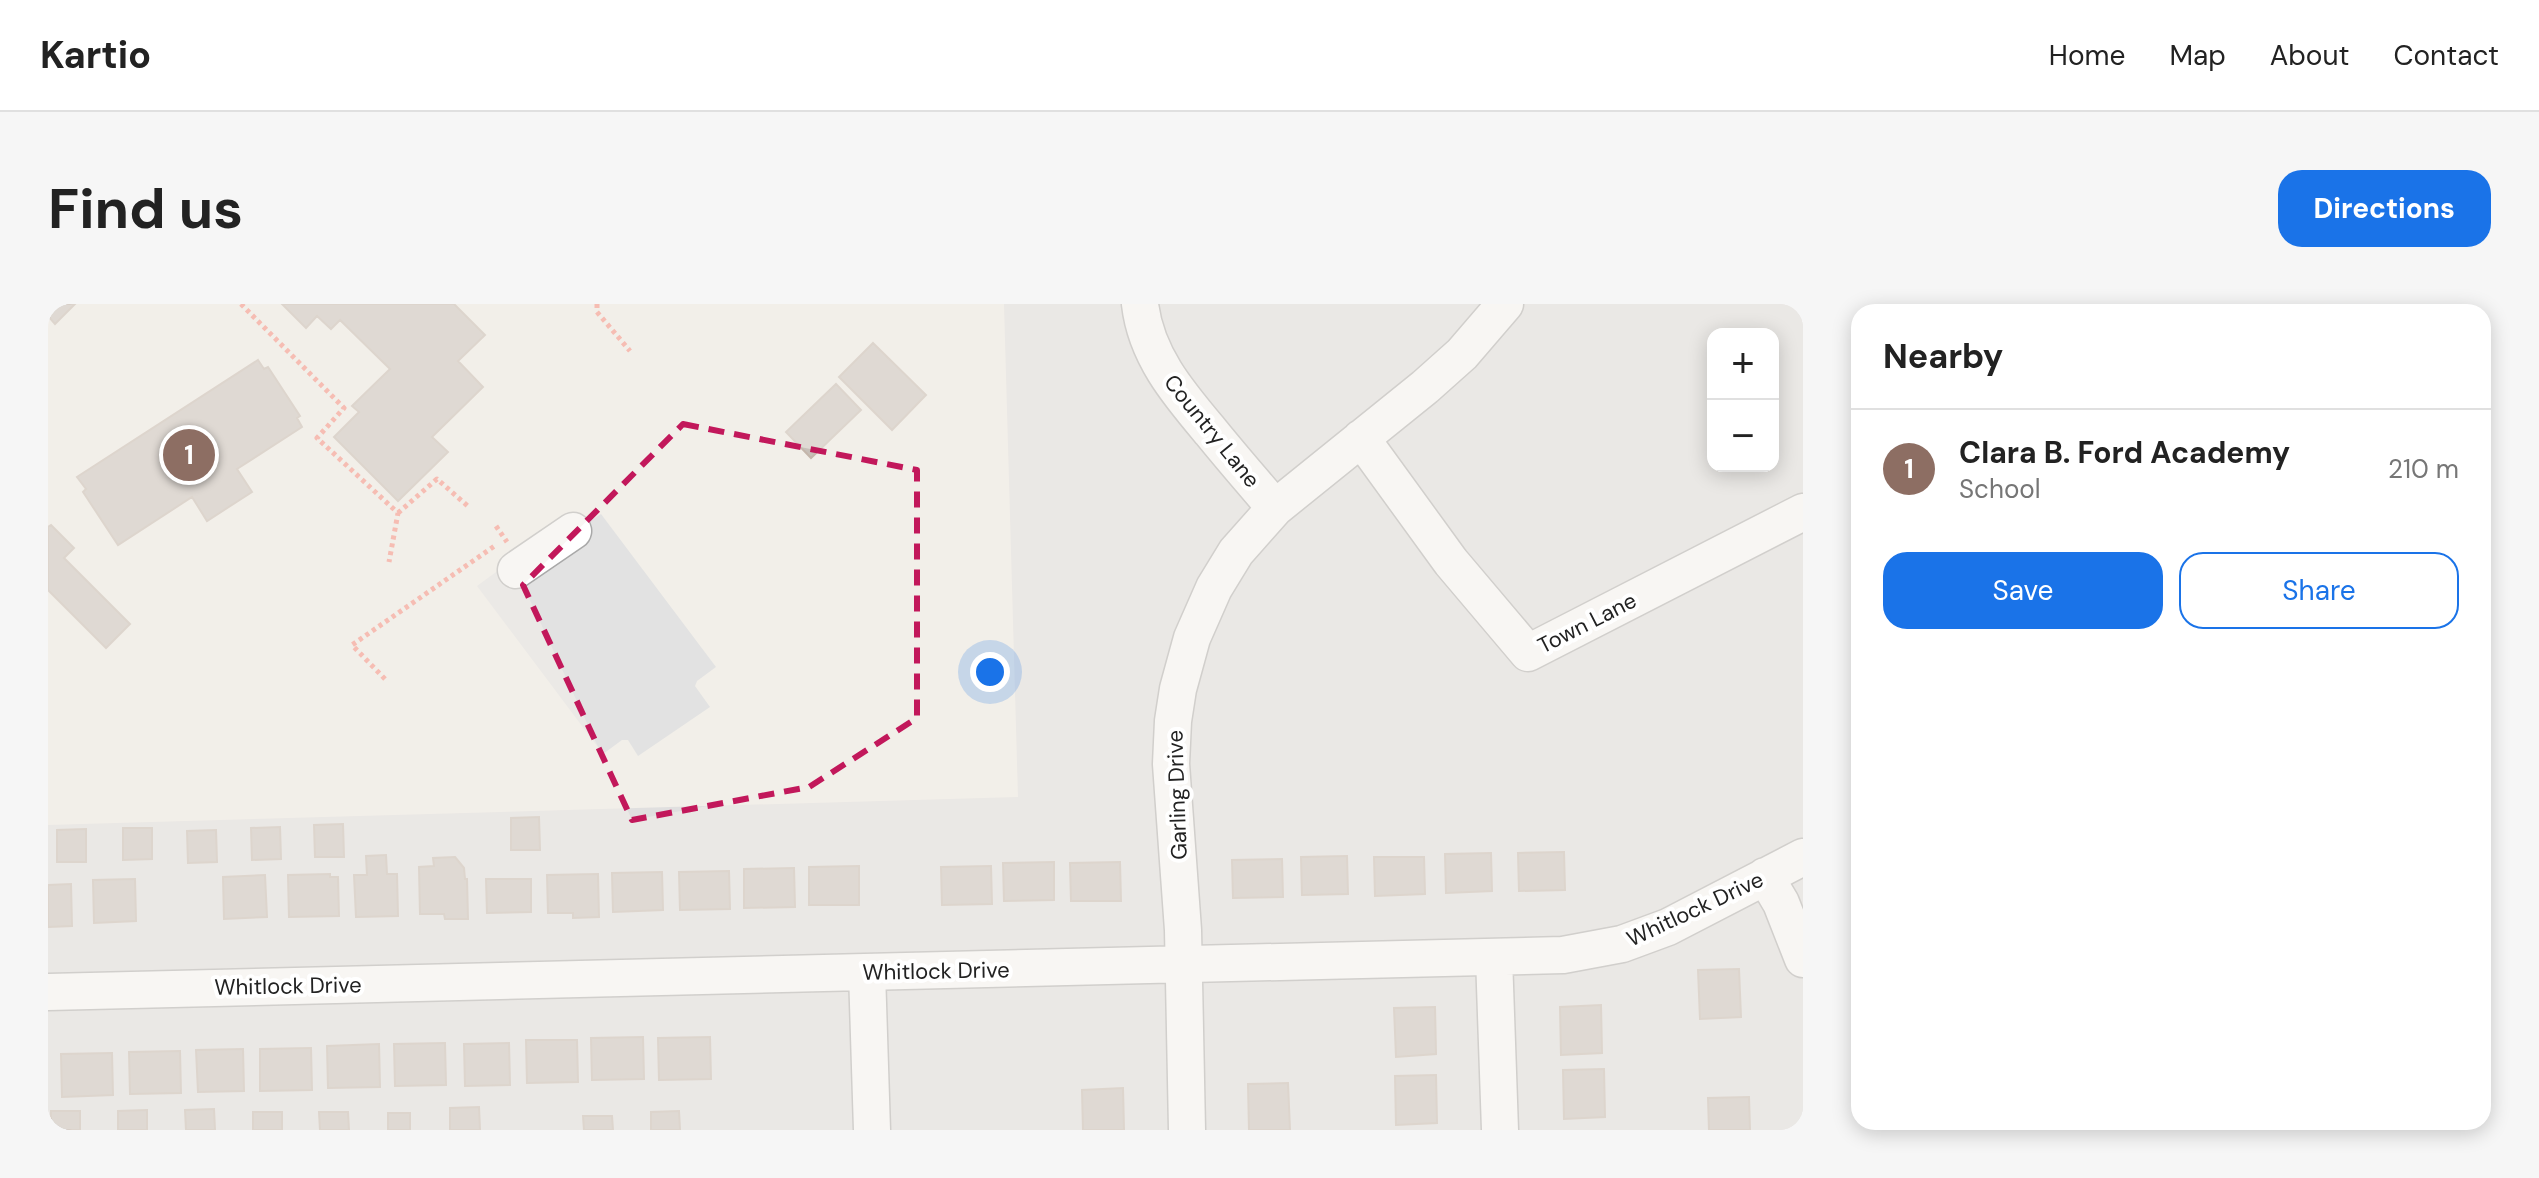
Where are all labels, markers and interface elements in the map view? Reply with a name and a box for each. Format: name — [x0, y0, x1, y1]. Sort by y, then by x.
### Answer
text: Kartio — [40, 30, 151, 80]
text: Home — [2049, 37, 2125, 74]
text: Map — [2169, 37, 2226, 74]
text: About — [2270, 37, 2349, 74]
text: Contact — [2393, 37, 2499, 74]
button: Directions — [2278, 170, 2491, 247]
text: Find us — [48, 172, 243, 245]
map controls — [1707, 328, 1779, 472]
button: + — [1707, 328, 1779, 400]
text: Nearby — [1883, 334, 2003, 379]
street label: Country Lane — [1157, 368, 1267, 494]
button: − — [1707, 400, 1779, 472]
pin: 1 — [163, 425, 215, 485]
text: Clara B. Ford Academy — [1959, 433, 2290, 472]
text: 1 — [1904, 452, 1914, 486]
text: 210 m — [2388, 452, 2459, 486]
text: School — [1959, 472, 2041, 506]
button: Save — [1883, 552, 2163, 629]
button: Share — [2179, 552, 2459, 629]
street label: Town Lane — [1533, 586, 1641, 660]
your location — [970, 652, 1010, 692]
street label: Garling Drive — [1160, 730, 1194, 860]
street label: Whitlock Drive — [1622, 865, 1768, 953]
street label: Whitlock Drive — [862, 955, 1010, 987]
street label: Whitlock Drive — [214, 970, 362, 1002]

